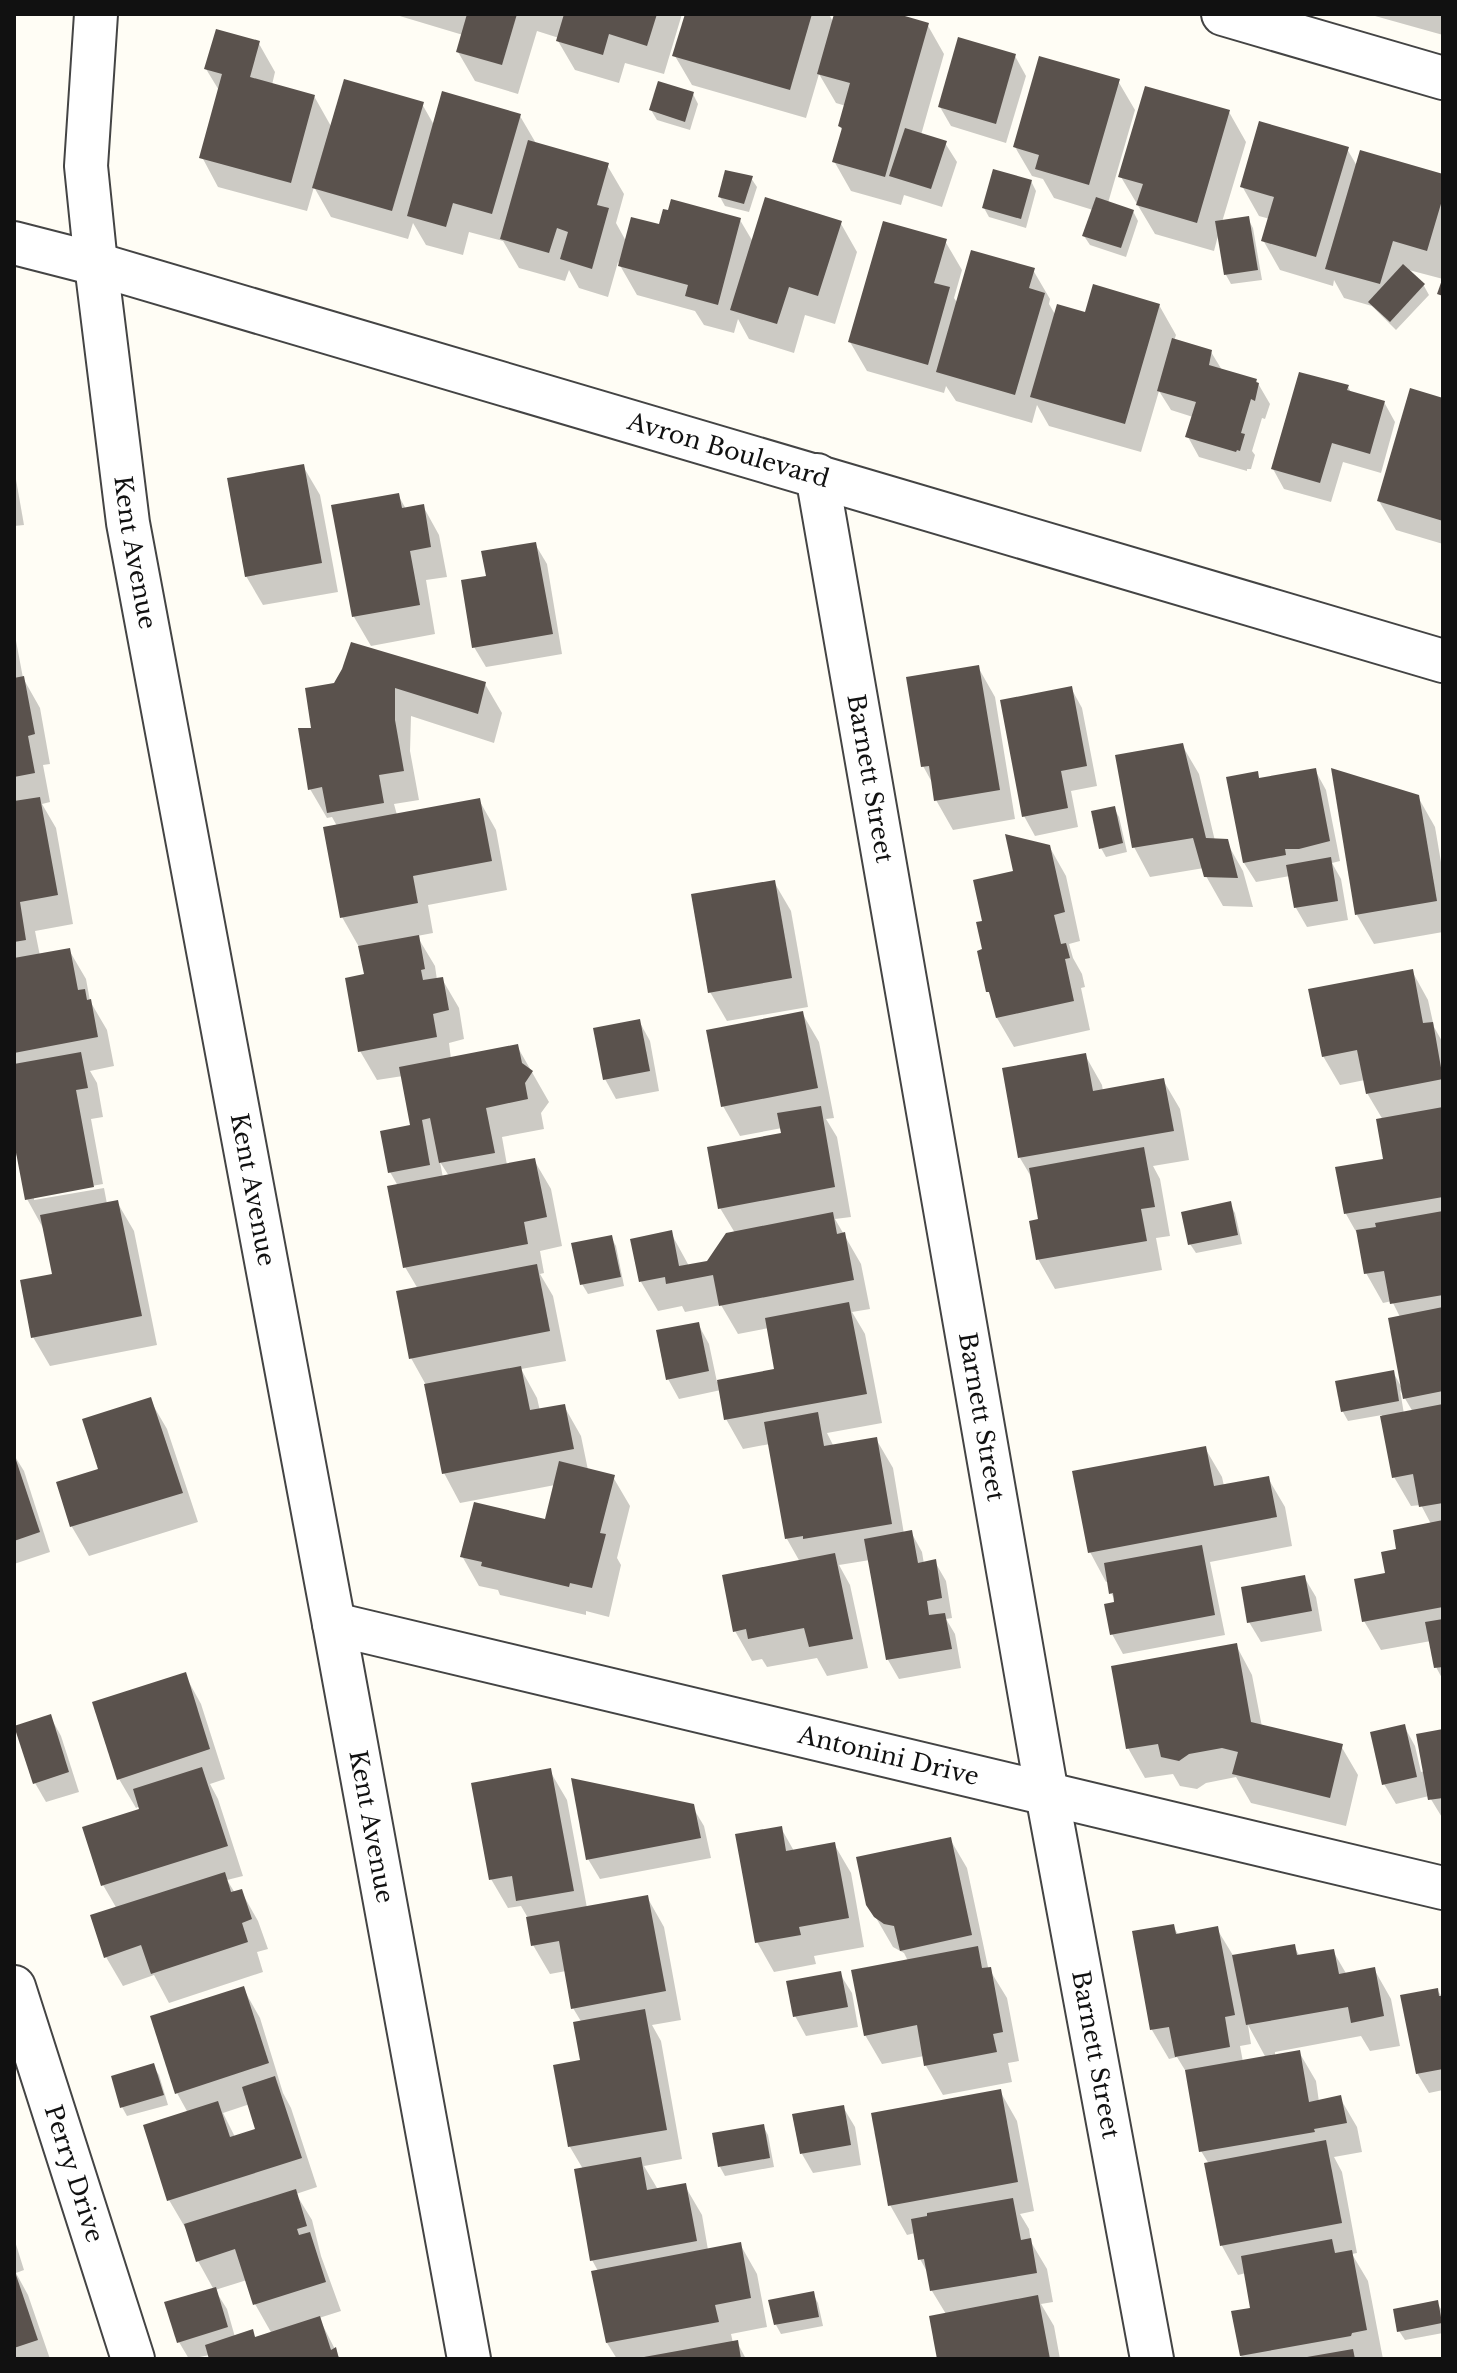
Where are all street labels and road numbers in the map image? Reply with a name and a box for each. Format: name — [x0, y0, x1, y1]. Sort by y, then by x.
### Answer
street label: Avron Boulevard — [623, 406, 833, 493]
street label: Kent Avenue — [108, 474, 163, 631]
street label: Barnett Street — [841, 692, 899, 865]
street label: Kent Avenue — [225, 1111, 282, 1268]
street label: Barnett Street — [953, 1330, 1011, 1503]
street label: Antonini Drive — [794, 1720, 982, 1791]
street label: Kent Avenue — [343, 1748, 400, 1905]
street label: Barnett Street — [1066, 1968, 1126, 2141]
street label: Perry Drive — [39, 2101, 110, 2246]

